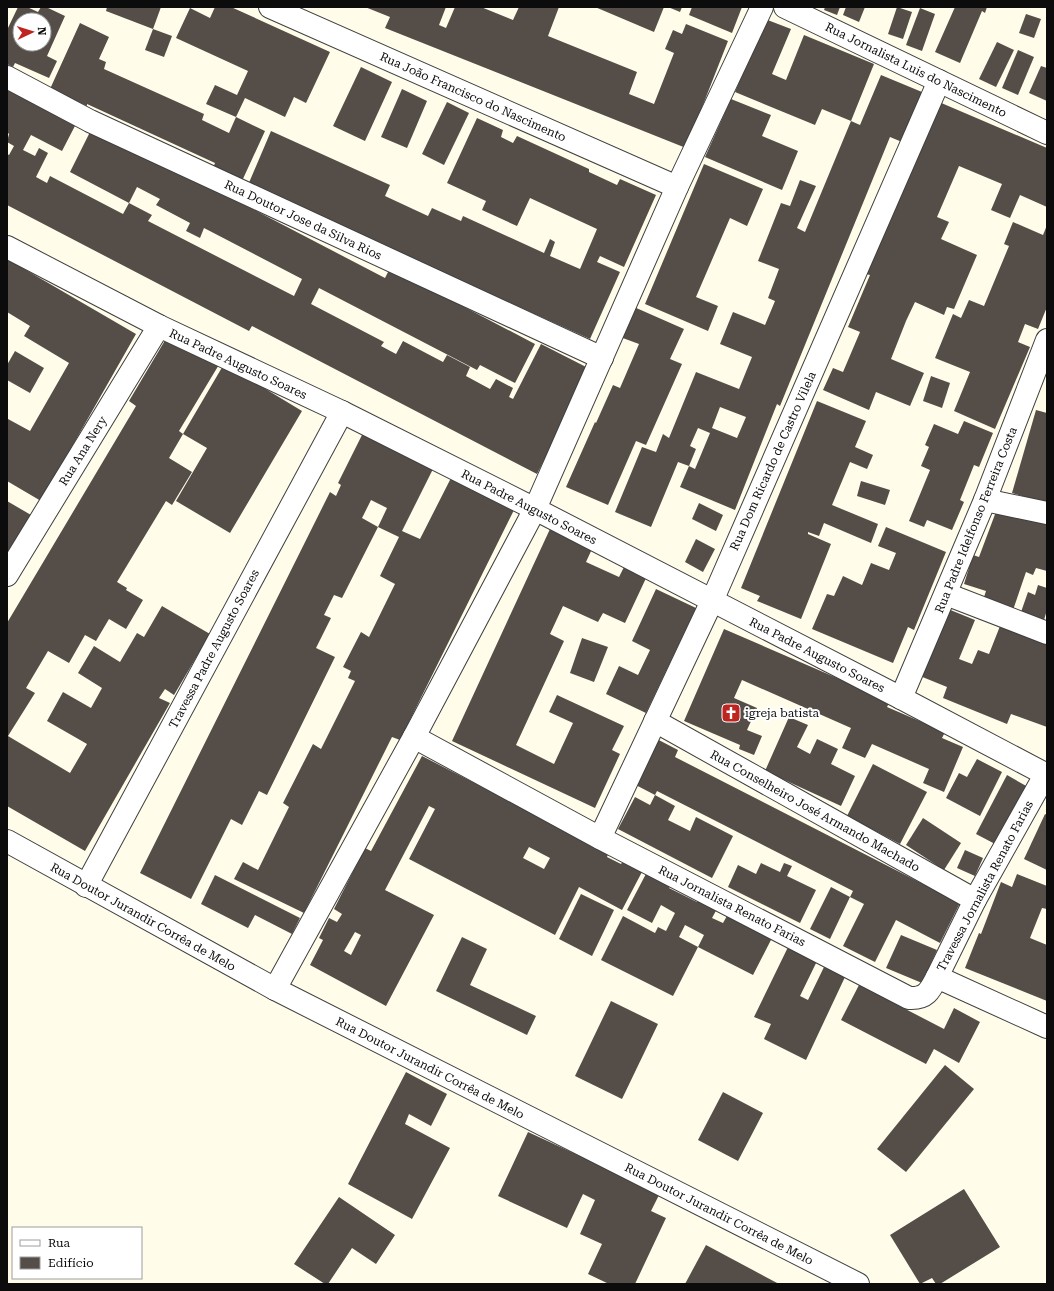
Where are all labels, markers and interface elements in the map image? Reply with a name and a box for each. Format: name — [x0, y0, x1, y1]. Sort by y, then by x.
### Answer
north arrow — [12, 12, 52, 52]
street label: Rua Jornalista Luis do Nascimento — [823, 20, 1009, 120]
text: N — [35, 27, 48, 37]
street label: Rua João Francisco do Nascimento — [378, 49, 568, 145]
street label: Rua Doutor Jose da Silva Rios — [222, 177, 384, 263]
street label: Rua Padre Augusto Soares — [167, 326, 309, 402]
street label: Rua Dom Ricardo de Castro Vilela — [727, 369, 819, 553]
street label: Rua Ana Nery — [56, 413, 110, 488]
street label: Rua Padre Idelfonso Ferreira Costa — [932, 424, 1020, 615]
street label: Rua Padre Augusto Soares — [459, 467, 599, 547]
street label: Travessa Padre Augusto Soares — [166, 567, 262, 731]
street label: Rua Padre Augusto Soares — [747, 615, 887, 695]
church icon: igreja batista — [720, 702, 742, 724]
place label: igreja batista — [745, 706, 820, 720]
street label: Rua Conselheiro José Armando Machado — [708, 747, 922, 875]
street label: Travessa Jornalista Renato Farias — [934, 798, 1036, 974]
street label: Rua Doutor Jurandir Corrêa de Melo — [48, 860, 238, 974]
street label: Rua Jornalista Renato Farias — [656, 863, 808, 949]
street label: Rua Doutor Jurandir Corrêa de Melo — [333, 1014, 527, 1122]
street label: Rua Doutor Jurandir Corrêa de Melo — [622, 1160, 816, 1268]
legend — [12, 1227, 142, 1279]
text: Rua — [48, 1236, 71, 1250]
text: Edifício — [48, 1256, 94, 1270]

